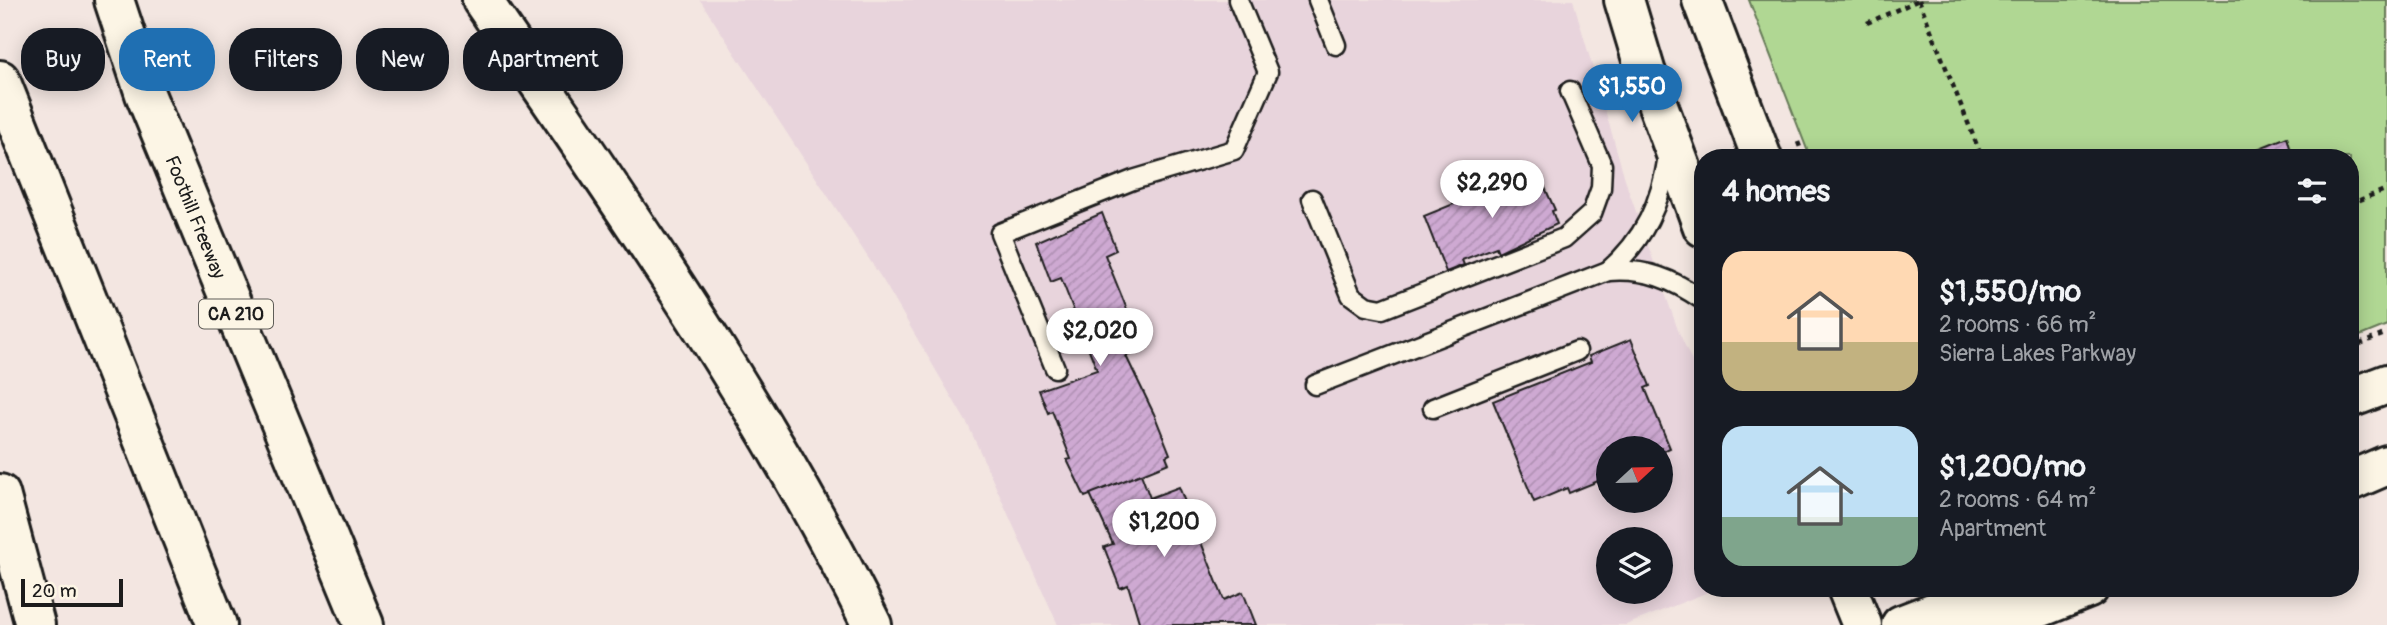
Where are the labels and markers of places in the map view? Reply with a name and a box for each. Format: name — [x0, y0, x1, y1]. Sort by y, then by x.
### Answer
pin: $1,550 — [1575, 64, 1689, 124]
pin: $2,290 — [1435, 160, 1549, 220]
pin: $2,020 — [1043, 308, 1157, 368]
pin: $1,200 — [1107, 500, 1221, 559]

